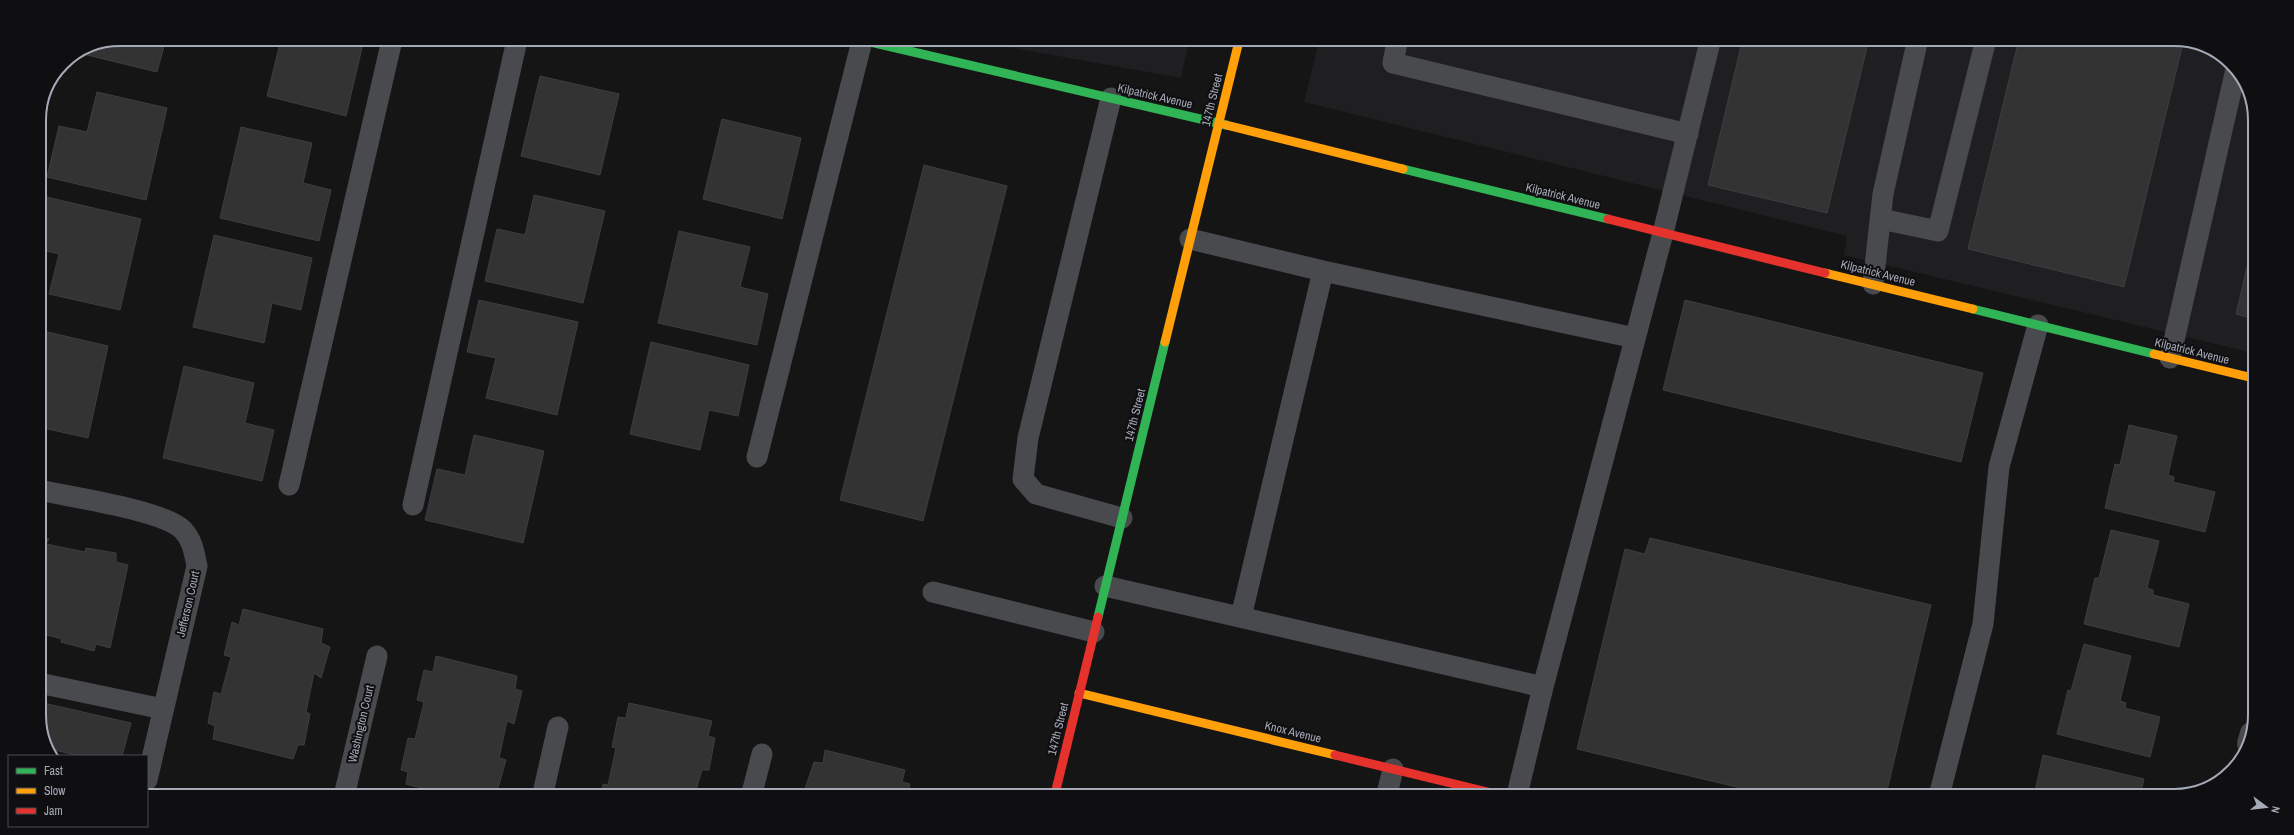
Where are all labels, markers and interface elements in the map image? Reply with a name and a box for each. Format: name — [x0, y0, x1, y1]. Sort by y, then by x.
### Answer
street label: 147th Street — [1198, 72, 1226, 128]
street label: Kilpatrick Avenue — [1116, 80, 1194, 112]
street label: Kilpatrick Avenue — [1524, 179, 1602, 213]
street label: Kilpatrick Avenue — [1839, 256, 1917, 290]
street label: Kilpatrick Avenue — [2153, 334, 2231, 368]
street label: 147th Street — [1121, 387, 1149, 443]
street label: Jefferson Court — [173, 569, 203, 638]
street label: Washington Court — [344, 683, 378, 764]
street label: 147th Street — [1044, 701, 1072, 757]
street label: Knox Avenue — [1263, 717, 1323, 747]
legend — [8, 755, 148, 827]
text: Fast — [44, 763, 63, 779]
text: Slow — [44, 783, 66, 799]
north arrow — [2246, 787, 2286, 827]
text: Jam — [44, 803, 63, 819]
text: N — [2268, 805, 2283, 815]

